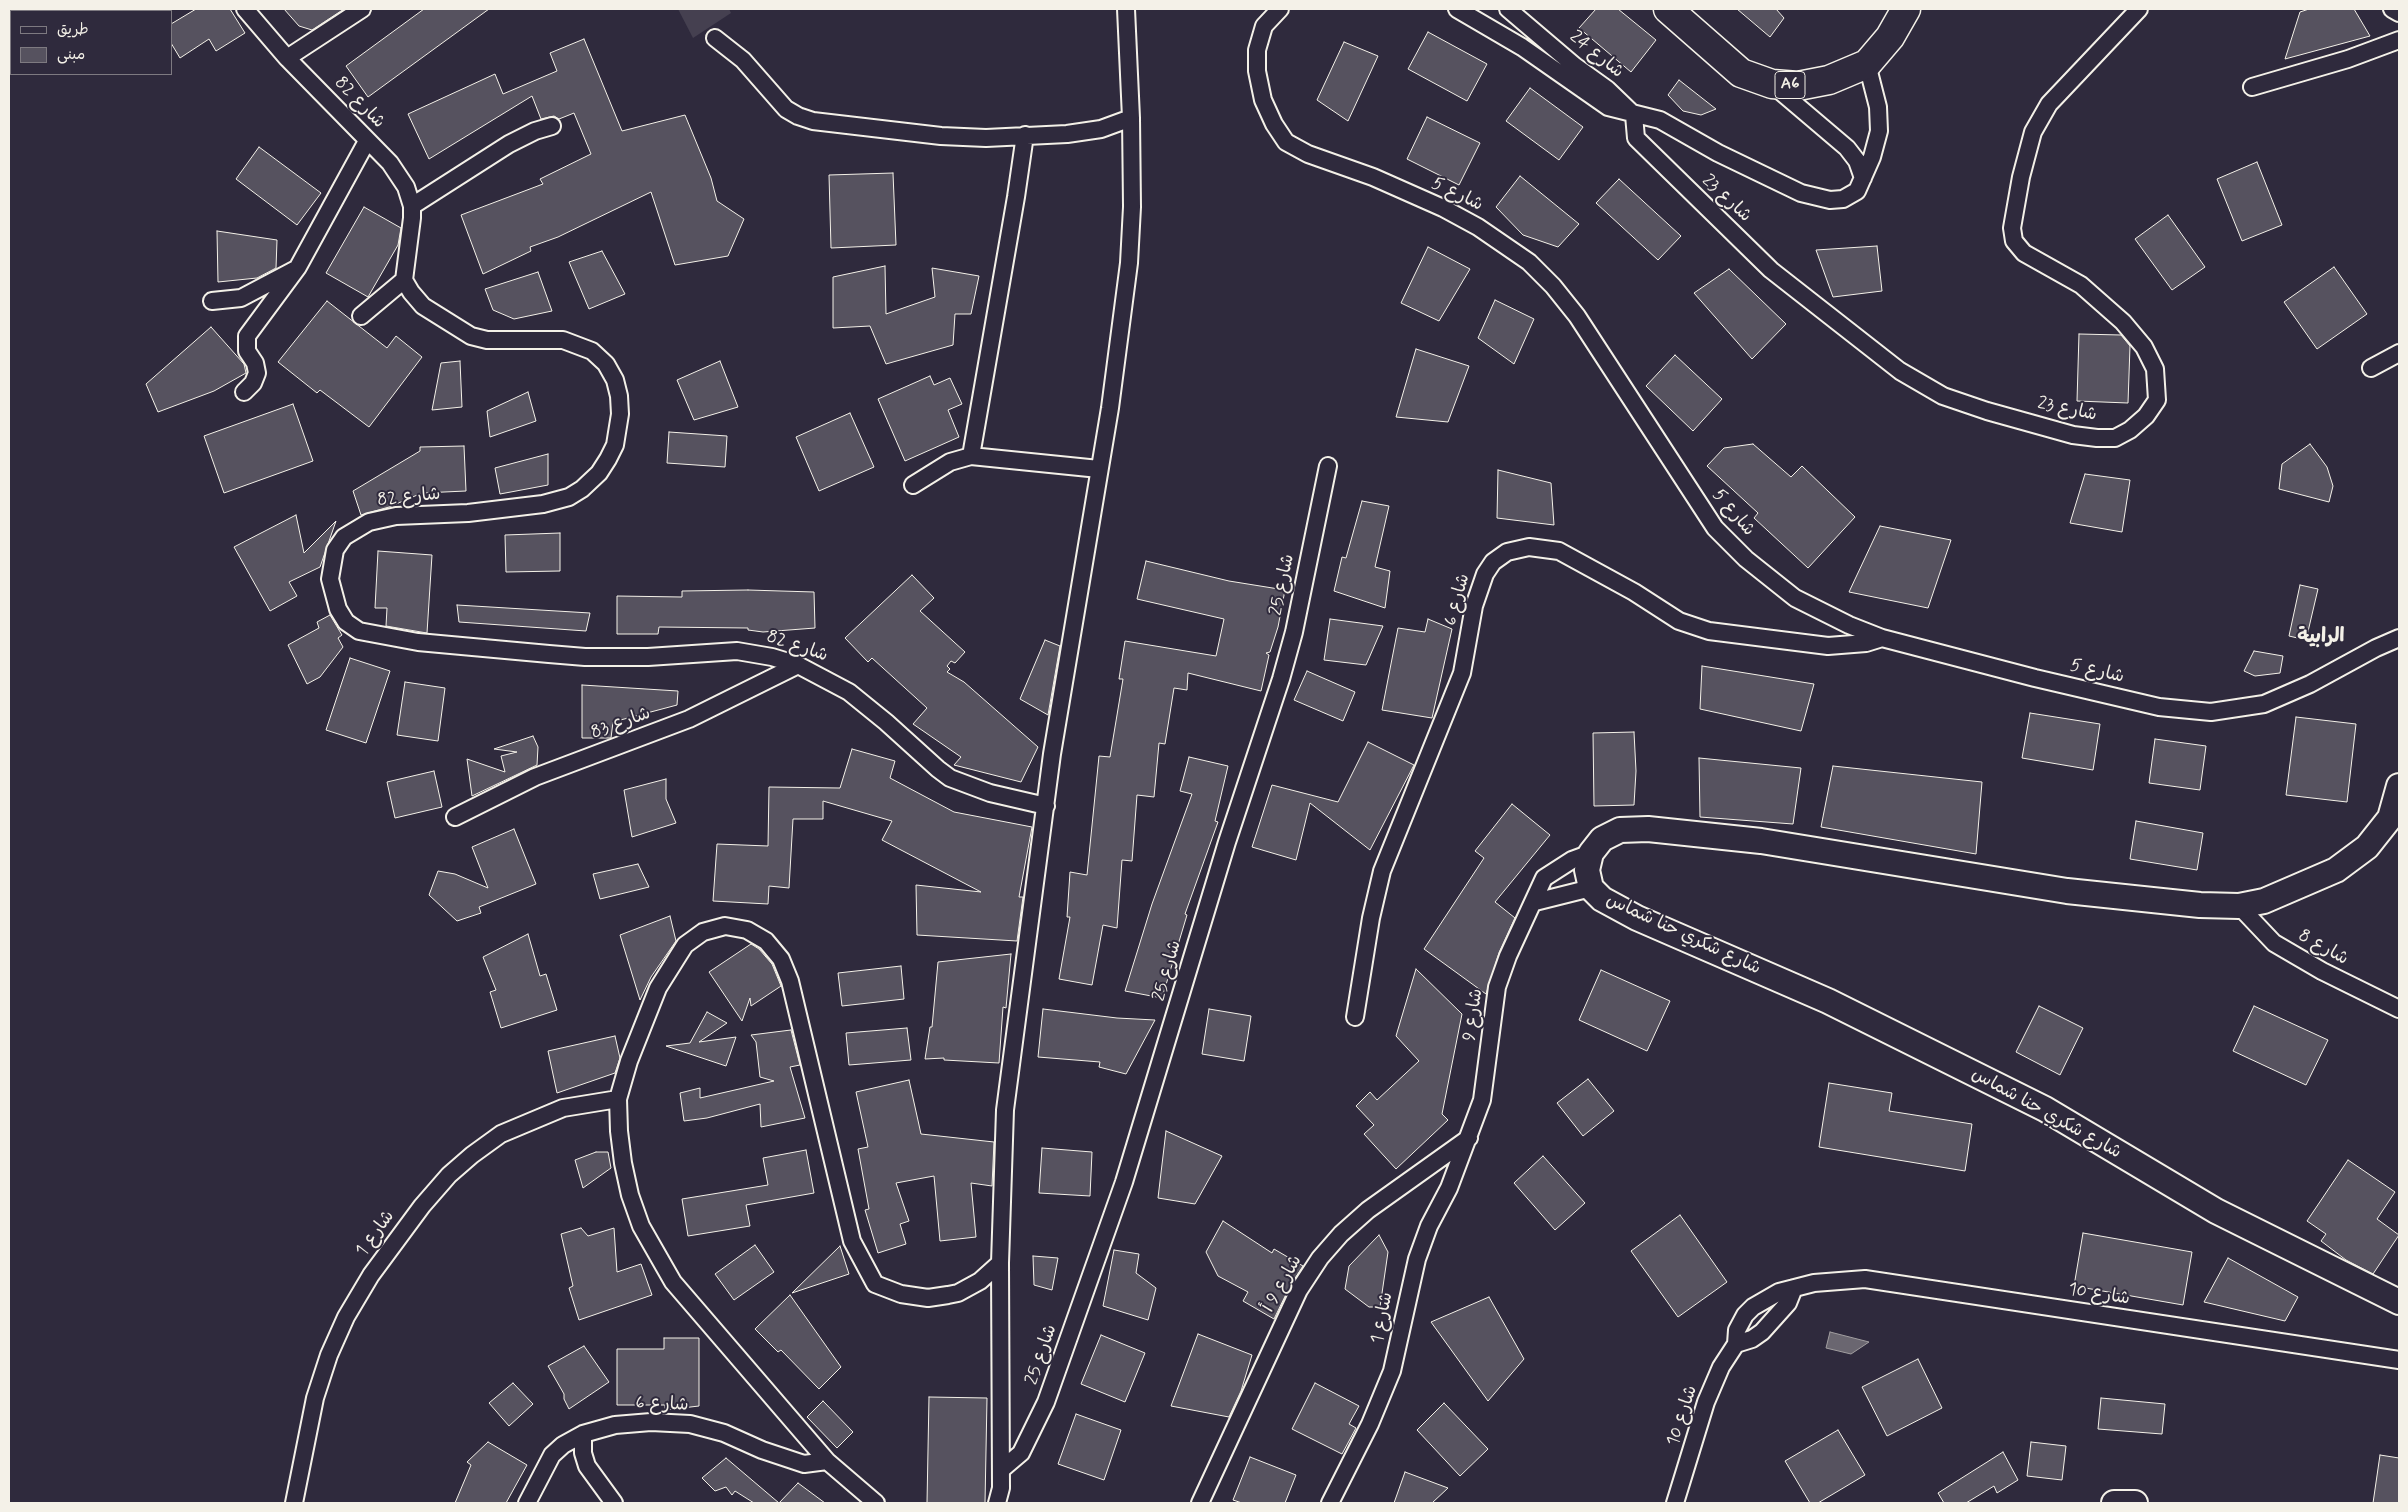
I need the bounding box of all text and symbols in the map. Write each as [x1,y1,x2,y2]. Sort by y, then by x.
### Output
legend [10,10,172,75]
text: طريق [57,20,89,40]
street label: شارع 24 [1565,27,1627,83]
text: مبنى [57,45,85,65]
road number: A6 [1775,72,1805,98]
street label: شارع 82 [329,73,389,133]
street label: شارع 23 [1697,171,1755,227]
street label: شارع 5 [1428,173,1486,217]
street label: شارع 23 [2035,393,2099,427]
street label: شارع 82 [376,484,442,512]
street label: شارع 5 [1707,485,1759,541]
street label: شارع 25 [1266,552,1300,618]
street label: شارع 6 [1441,572,1475,628]
street label: شارع 82 [763,626,831,668]
district label: الرابية [2297,626,2345,650]
street label: شارع 5 [2068,655,2126,689]
street label: شارع 83 [588,703,654,745]
street label: شارع شكري حنا شماس [1602,890,1764,980]
street label: شارع 8 [2294,925,2352,971]
street label: شارع 25 [1149,938,1187,1004]
street label: شارع 9 [1460,987,1488,1043]
street label: شارع شكري حنا شماس [1967,1064,2125,1164]
street label: شارع 1 [352,1207,400,1261]
street label: شارع 9 أ [1259,1252,1307,1316]
street label: شارع 10 [2067,1279,2131,1311]
street label: شارع 1 [1367,1290,1399,1346]
street label: شارع 25 [1022,1322,1062,1388]
street label: شارع 10 [1663,1383,1703,1449]
street label: شارع 6 [635,1393,689,1417]

